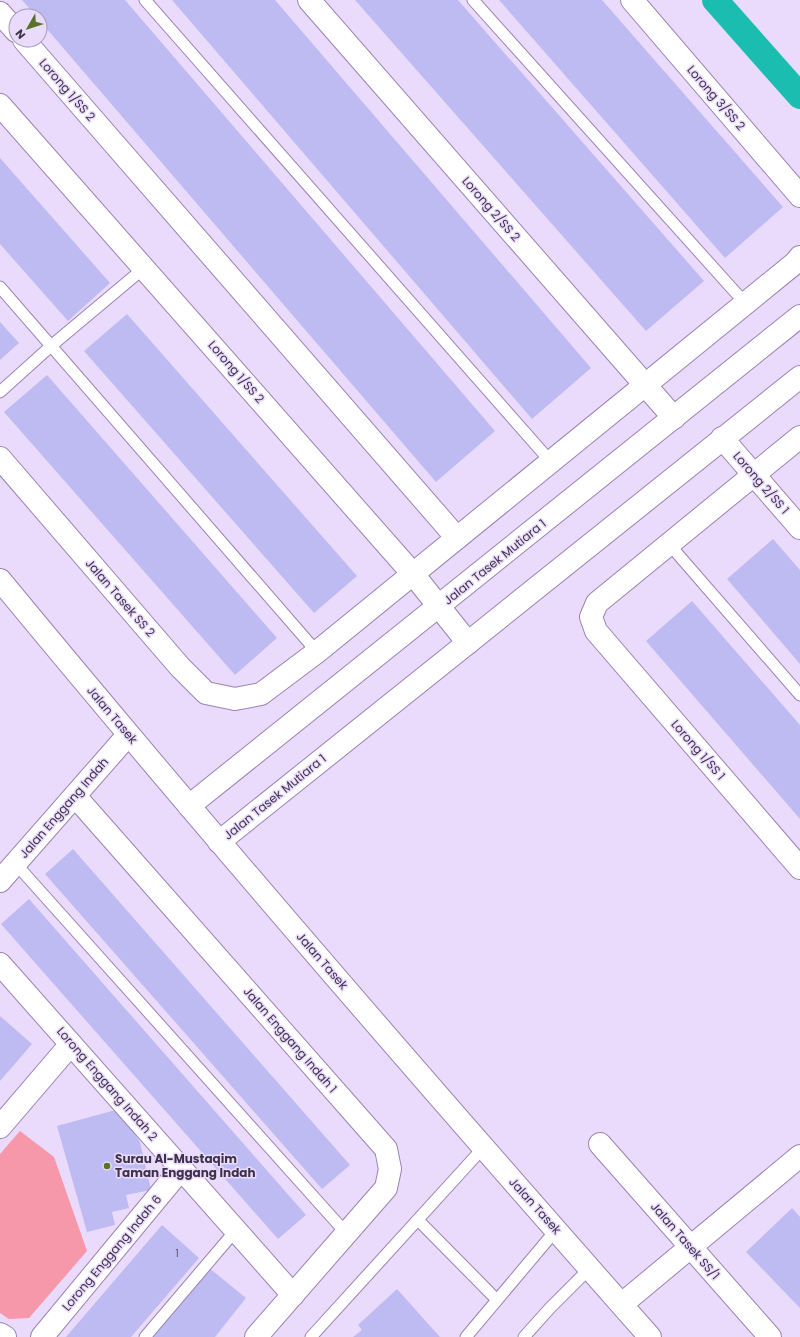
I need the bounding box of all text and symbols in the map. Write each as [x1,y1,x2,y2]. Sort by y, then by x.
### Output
north arrow [8,8,48,48]
text: N [11,26,29,43]
street label: Lorong 1/SS 2 [35,55,99,125]
street label: Lorong 3/SS 2 [683,62,749,134]
street label: Lorong 2/SS 2 [458,173,524,245]
street label: Lorong 1/SS 2 [204,337,268,407]
street label: Lorong 2/SS 1 [729,448,793,518]
street label: Jalan Tasek Mutiara 1 [440,515,549,608]
street label: Jalan Tasek SS 2 [82,555,159,640]
street label: Jalan Tasek [83,682,142,748]
street label: Lorong 1/SS 1 [667,716,729,783]
street label: Jalan Tasek Mutiara 1 [220,750,329,843]
street label: Jalan Enggang Indah [15,754,112,862]
street label: Jalan Tasek [293,928,353,994]
street label: Jalan Enggang Indah 1 [240,983,341,1096]
street label: Lorong Enggang Indah 2 [53,1023,162,1144]
place label: Surau Al-Mustaqim Taman Enggang Indah [115,1150,256,1181]
marker: Surau Al-Mustaqim Taman Enggang Indah [102,1161,112,1171]
street label: Jalan Tasek [505,1174,566,1238]
street label: Lorong Enggang Indah 6 [58,1191,165,1314]
street label: Jalan Tasek SS/1 [647,1198,724,1283]
house number: 1 [175,1246,179,1261]

